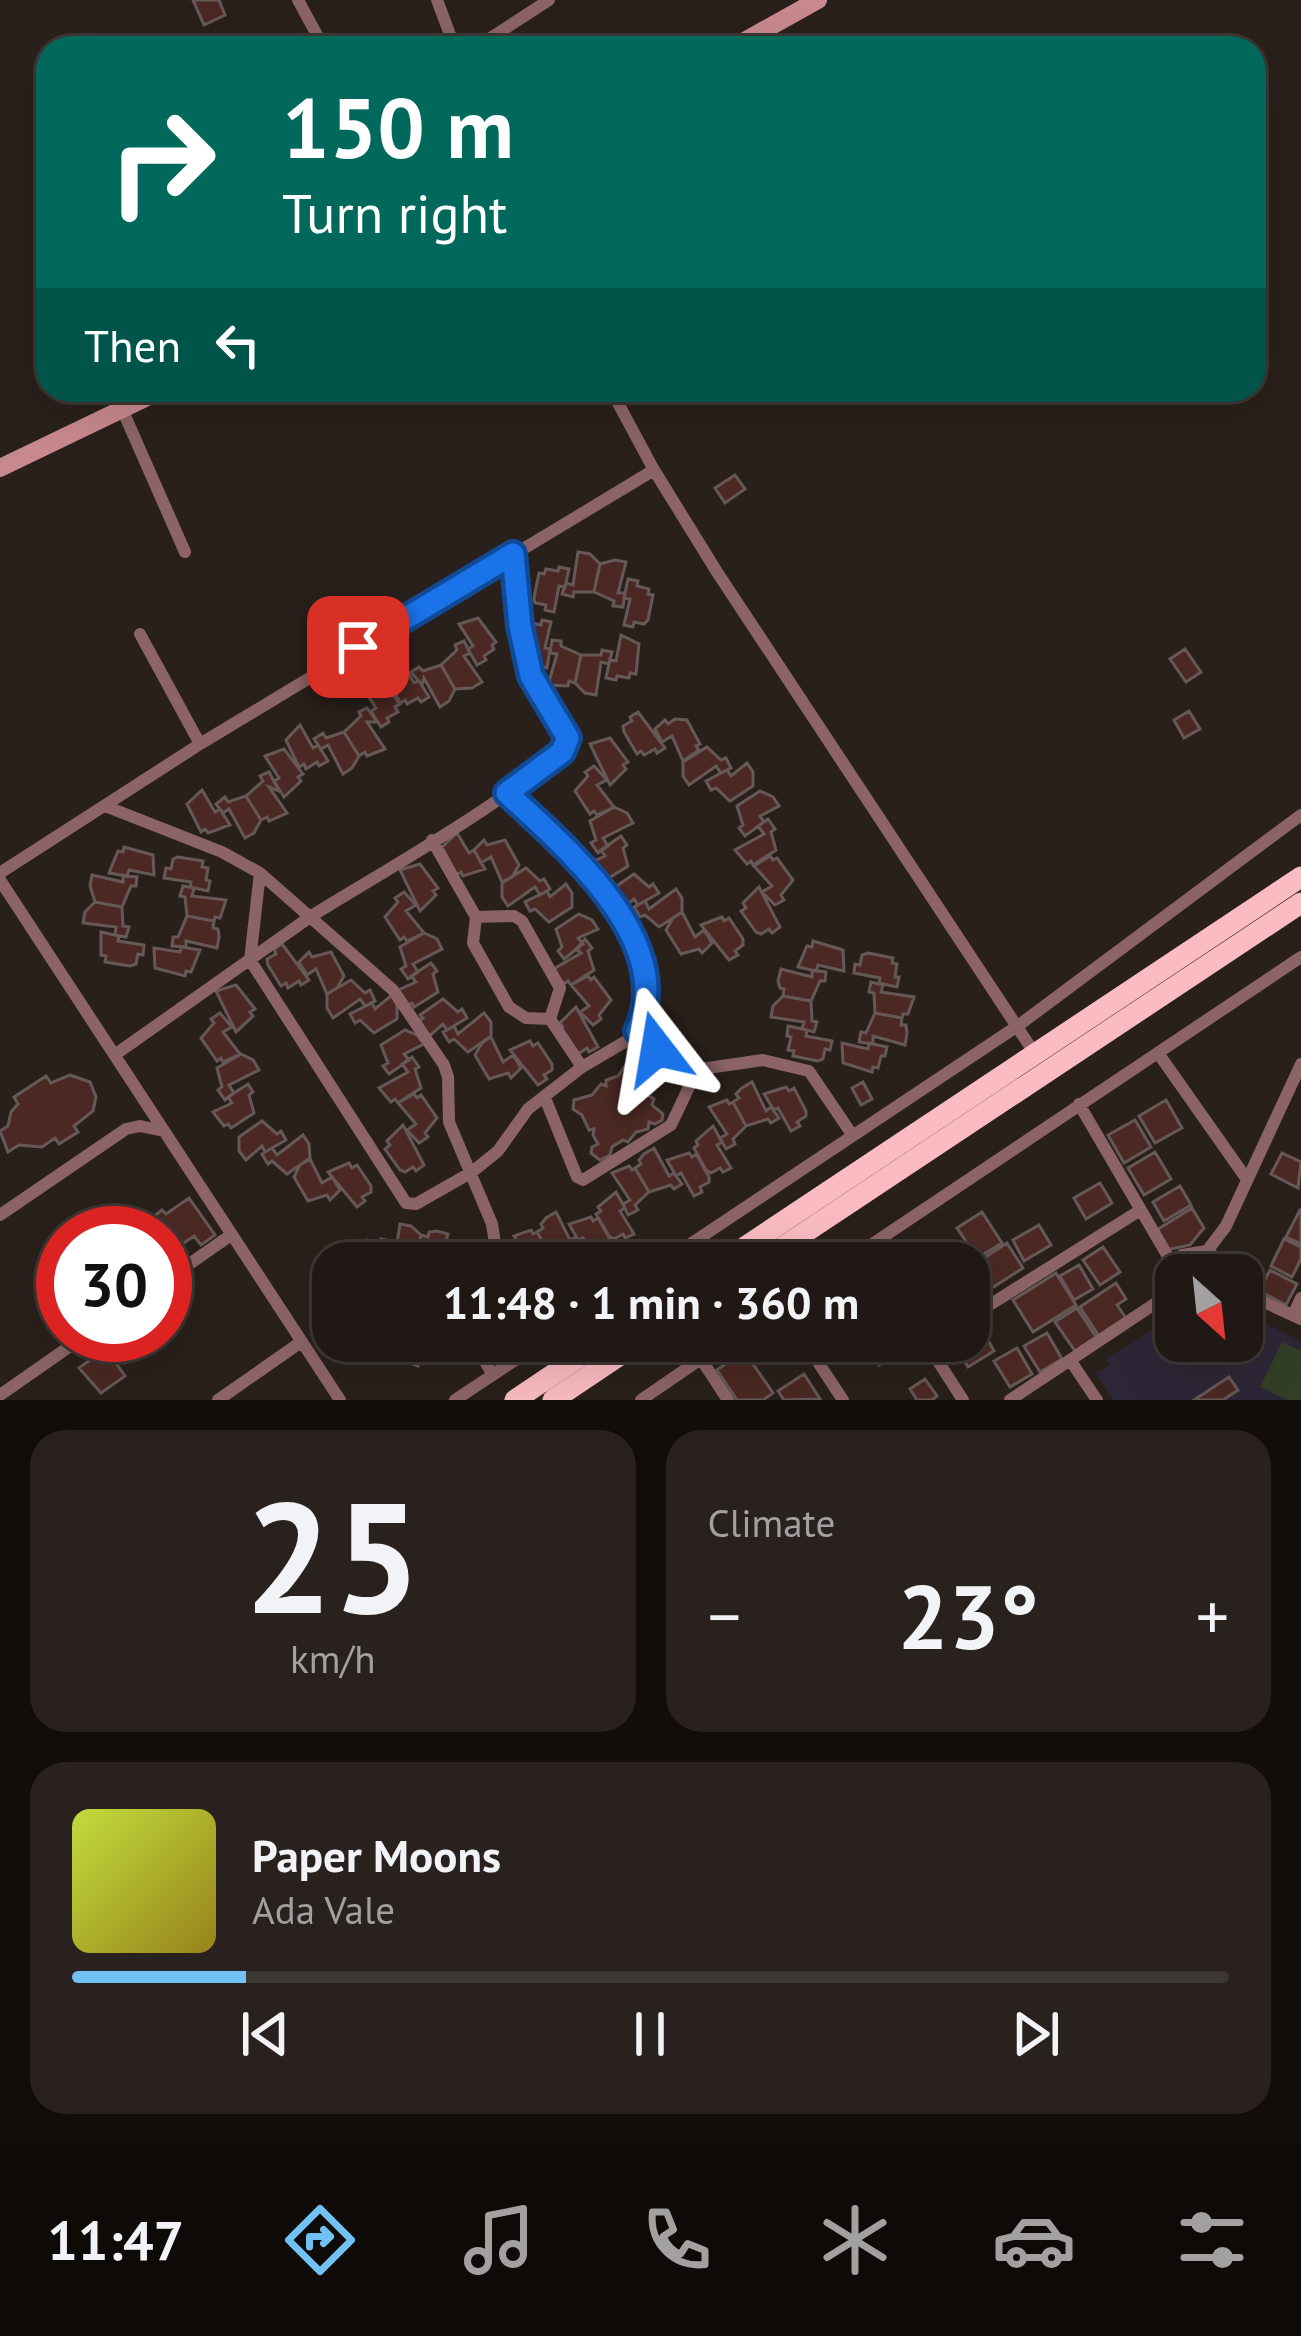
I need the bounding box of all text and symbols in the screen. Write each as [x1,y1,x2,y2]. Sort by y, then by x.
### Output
text: 150 m [282,72,514,181]
icon: right [84,84,240,240]
text: Turn right [282,178,507,248]
icon: left [205,312,271,378]
text: Then [84,316,181,374]
pin [307,596,409,698]
icon: arrive [325,614,391,680]
position arrow [594,986,720,1112]
speed limit sign: 30 [36,1206,192,1362]
north arrow [1155,1254,1263,1362]
map controls [1155,1254,1263,1362]
text: 11:48 · 1 min · 360 m [443,1273,859,1331]
text: 25 [244,1454,421,1656]
text: Climate [708,1497,835,1548]
text: 23° [898,1557,1039,1674]
text: − [708,1573,741,1658]
text: + [1196,1573,1229,1658]
text: km/h [290,1633,376,1684]
text: Paper Moons [252,1826,501,1884]
text: Ada Vale [252,1884,395,1935]
icon: previous [232,2001,298,2067]
icon: pause [617,2001,683,2067]
icon: next [1003,2001,1069,2067]
icon: directions [278,2198,362,2282]
icon: music [457,2198,541,2282]
icon: phone [635,2198,719,2282]
icon: climate [813,2198,897,2282]
icon: car [992,2198,1076,2282]
icon: filters [1170,2198,1254,2282]
text: 11:47 [47,2205,184,2275]

